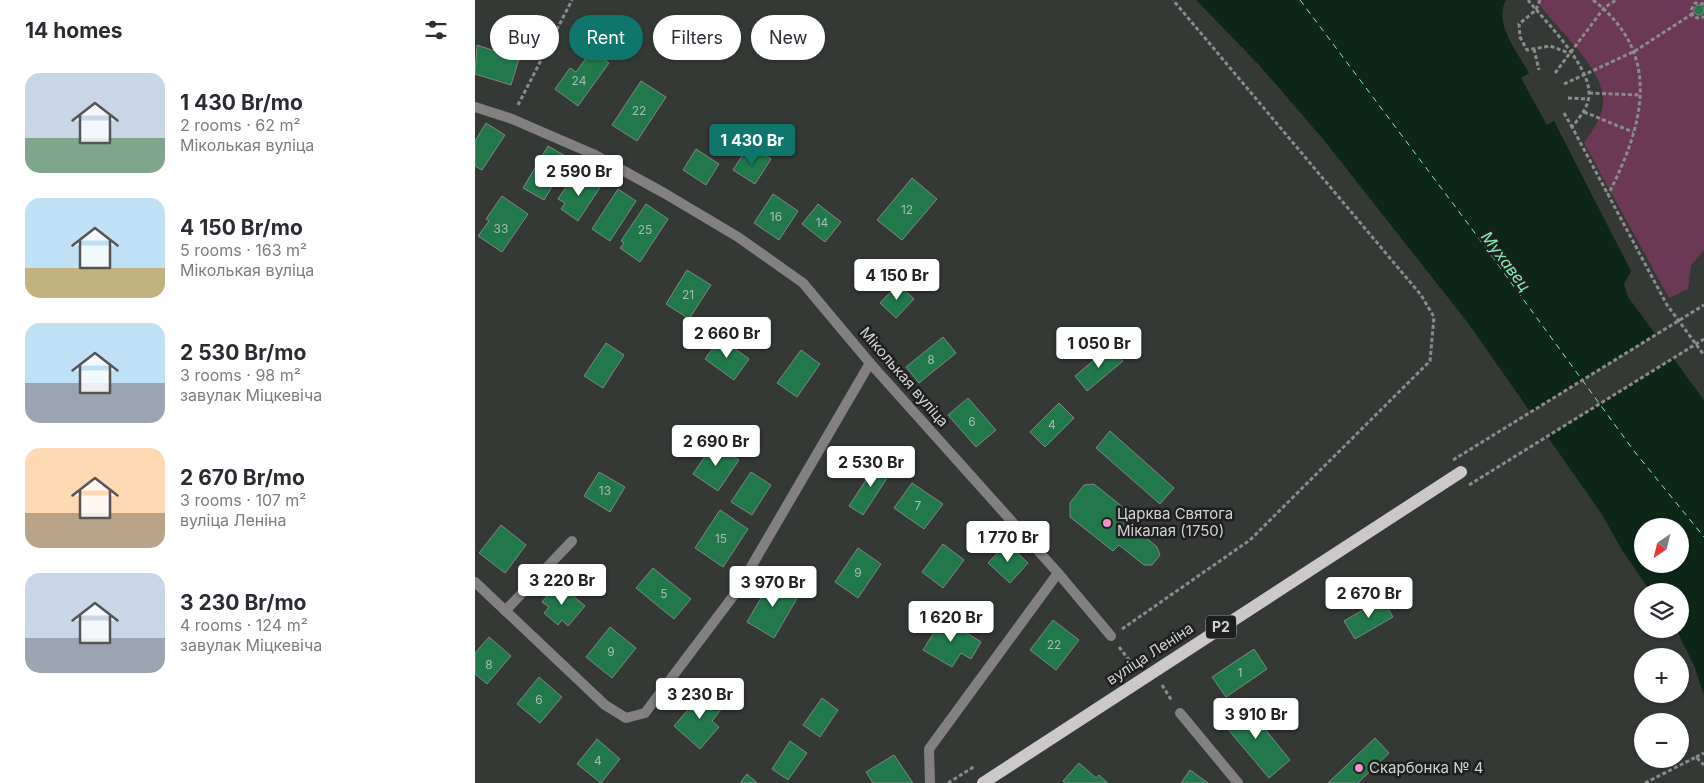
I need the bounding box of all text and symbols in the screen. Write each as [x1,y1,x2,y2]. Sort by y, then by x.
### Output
chip: Buy [490,15,559,60]
chip: Rent [569,15,643,60]
chip: Filters [653,15,741,60]
chip: New [751,15,825,60]
icon: filters [422,16,450,44]
text: 14 homes [25,18,123,43]
house number: 24 [572,73,587,88]
text: 1 430 Br/mo [180,90,303,115]
icon: home [65,93,125,153]
house number: 22 [632,103,646,118]
text: 2 rooms · 62 m² [180,115,301,135]
pin: 1 430 Br [700,124,804,166]
text: 1 430 Br [720,130,784,150]
text: Міколькая вуліца [180,135,314,155]
pin: 2 590 Br [527,154,631,197]
text: 2 590 Br [546,161,612,181]
house number: 12 [901,202,913,217]
house number: 16 [770,209,782,224]
text: 4 150 Br/mo [180,215,303,240]
house number: 14 [816,215,829,230]
icon: home [65,218,125,278]
house number: 33 [494,221,508,236]
house number: 25 [638,222,652,237]
water label: Мухавец [1477,227,1535,295]
text: 5 rooms · 163 m² [180,240,307,260]
pin: 4 150 Br [845,258,949,301]
text: Міколькая вуліца [180,260,314,280]
text: 4 150 Br [865,265,929,285]
house number: 21 [682,287,694,302]
pin: 2 660 Br [675,316,779,359]
text: 2 660 Br [694,323,760,343]
street label: Міколькая вуліца [856,323,953,430]
pin: 1 050 Br [1047,326,1151,369]
text: 1 050 Br [1067,333,1131,353]
text: 2 530 Br/mo [180,340,306,365]
icon: home [65,343,125,403]
house number: 8 [927,352,935,367]
text: 3 rooms · 98 m² [180,365,301,385]
text: завулак Міцкевіча [180,385,322,405]
house number: 6 [968,414,976,429]
house number: 4 [1048,417,1056,432]
pin: 2 690 Br [664,424,768,467]
text: 2 690 Br [683,431,749,451]
pin: 2 530 Br [819,446,923,488]
text: 2 530 Br [838,452,904,472]
text: 2 670 Br/mo [180,465,305,490]
icon: home [65,468,125,528]
house number: 13 [599,483,611,498]
text: 3 rooms · 107 m² [180,490,306,510]
house number: 7 [915,498,922,513]
place label: Царква Святога Мікалая (1750) [1117,504,1233,540]
text: вуліца Леніна [180,510,287,530]
marker: Царква Святога Мікалая (1750) [1101,517,1113,529]
north arrow [1634,518,1689,572]
map controls [1634,518,1689,768]
pin: 1 770 Br [956,520,1060,563]
text: 1 770 Br [977,527,1039,547]
house number: 15 [715,531,727,546]
pin: 3 220 Br [510,564,614,606]
house number: 9 [854,565,862,580]
pin: 3 970 Br [721,566,825,608]
text: 3 220 Br [529,570,595,590]
text: 3 970 Br [741,572,805,592]
pin: 2 670 Br [1317,576,1421,619]
text: 2 670 Br [1337,583,1402,603]
button: layers [1634,583,1689,638]
house number: 5 [660,586,668,601]
text: 3 230 Br/mo [180,590,306,615]
icon: home [65,593,125,653]
pin: 1 620 Br [899,600,1003,643]
text: 1 620 Br [920,607,982,627]
text: 4 rooms · 124 m² [180,615,308,635]
road number: Р2 [1206,616,1236,638]
street label: вуліца Леніна [1103,618,1197,689]
text: завулак Міцкевіча [180,635,322,655]
house number: 22 [1047,637,1061,652]
house number: 9 [607,644,615,659]
button: + [1634,648,1689,703]
house number: 8 [485,657,493,672]
house number: 1 [1238,665,1242,680]
pin: 3 230 Br [648,678,752,720]
text: 3 230 Br [667,684,733,704]
house number: 6 [535,692,543,707]
pin: 3 910 Br [1204,698,1308,740]
text: 3 910 Br [1224,704,1288,724]
button: − [1634,713,1689,768]
house number: 4 [594,753,602,768]
place label: Скарбонка № 4 [1369,758,1484,777]
marker: Скарбонка № 4 [1353,762,1365,774]

